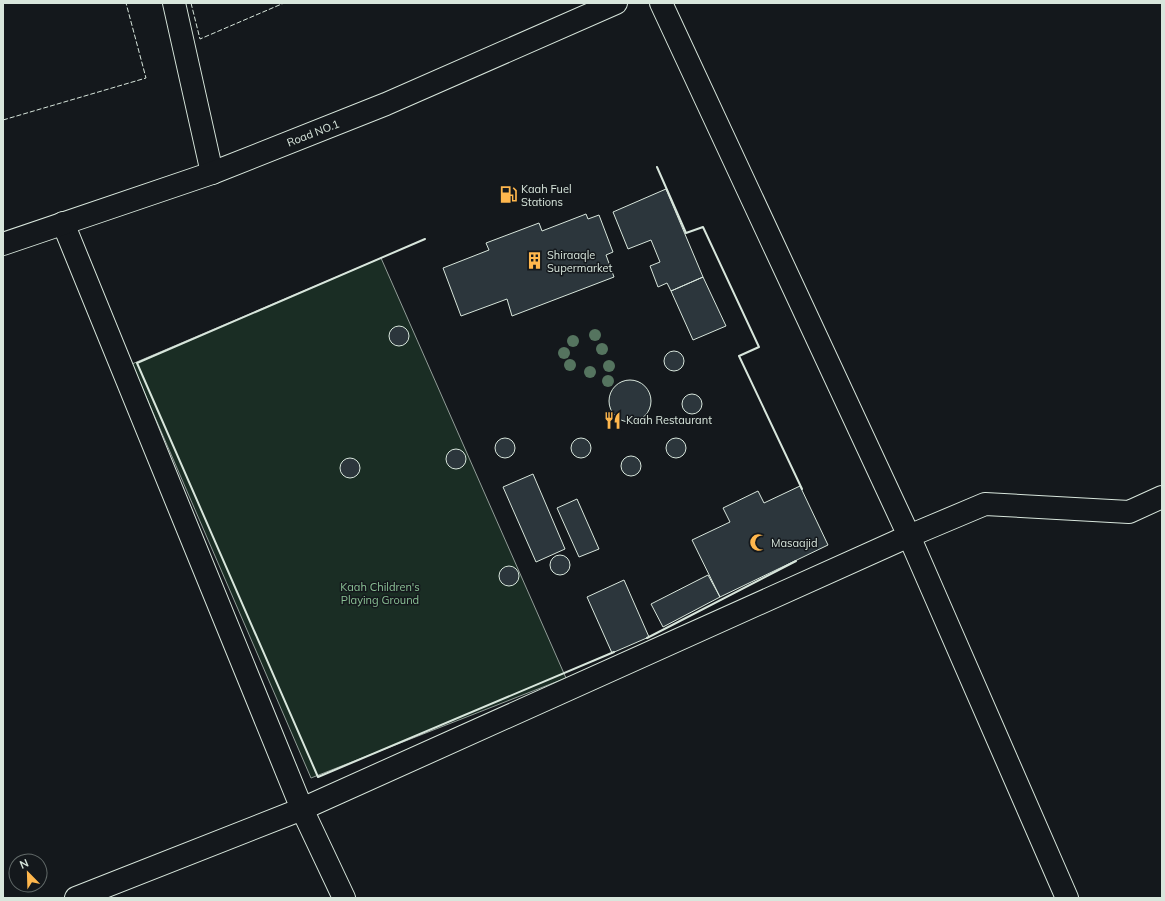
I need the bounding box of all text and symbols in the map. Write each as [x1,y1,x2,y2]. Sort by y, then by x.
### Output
street label: Road NO.1 [285,117,341,149]
place label: Kaah Fuel Stations [521,182,572,209]
fuel station icon: Kaah Fuel Stations [498,185,518,205]
place label: Shiraaqle Supermarket [547,248,613,275]
building icon: Shiraaqle Supermarket [524,251,544,271]
restaurant icon: Kaah Restaurant [603,410,623,430]
place label: Kaah Restaurant [626,413,712,427]
mosque icon: Masaajid [748,533,768,553]
place label: Masaajid [771,536,818,550]
park label: Kaah Children's Playing Ground [340,580,420,607]
north arrow [8,853,48,893]
text: N [18,856,31,872]

